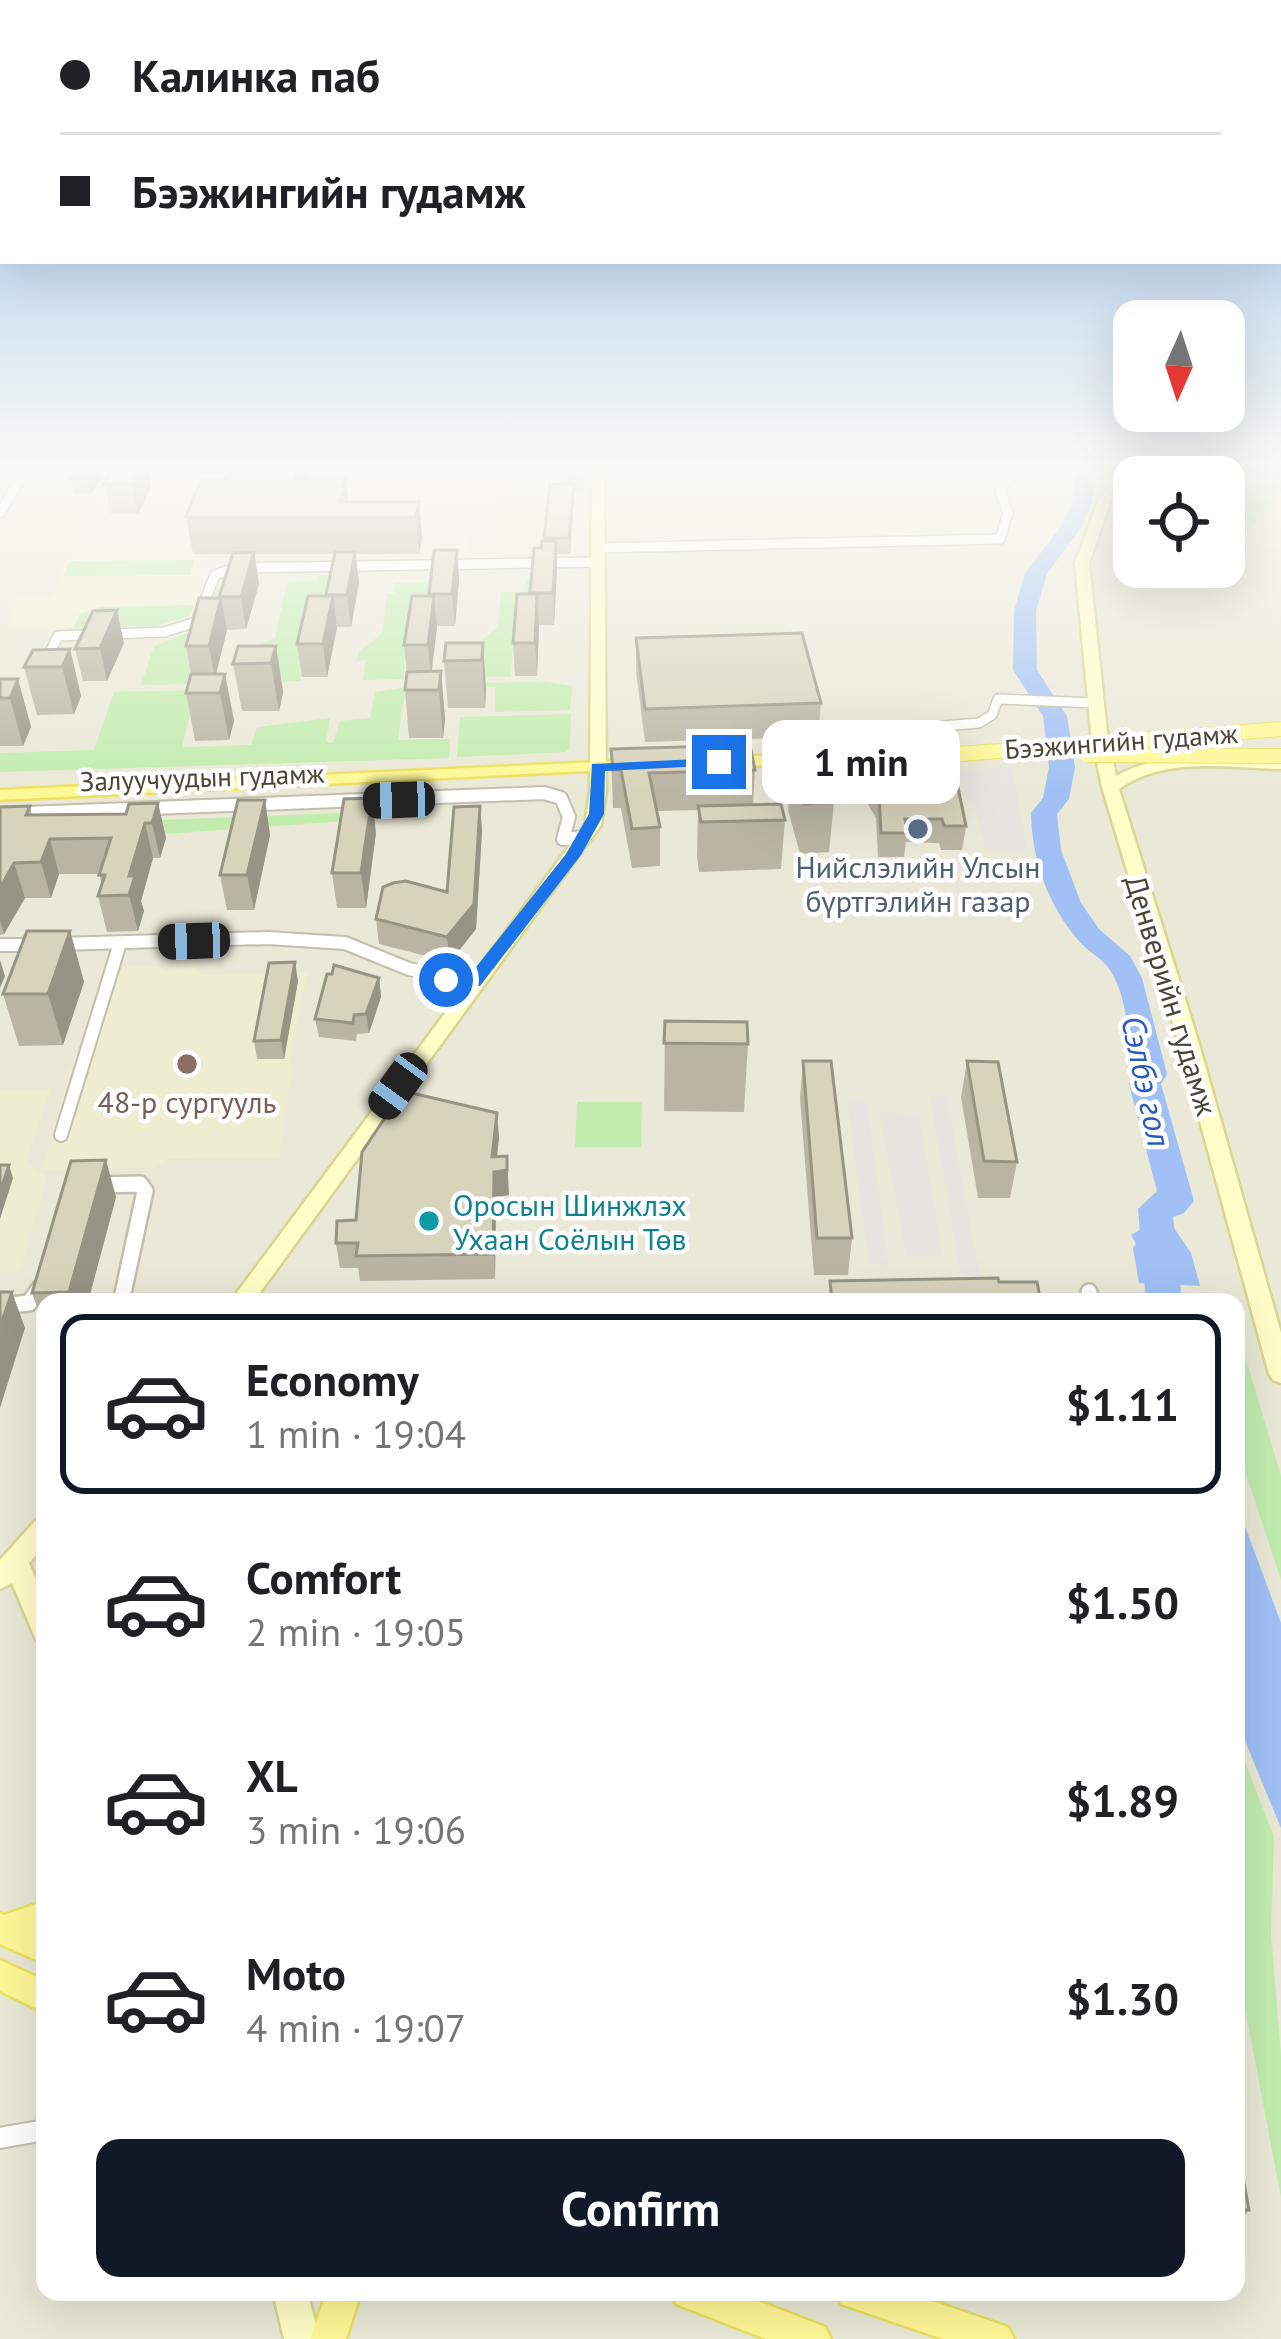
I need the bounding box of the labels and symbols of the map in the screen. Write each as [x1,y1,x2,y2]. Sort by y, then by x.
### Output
north arrow [1113,300,1245,432]
street label: Бээжингийн гудамж [1003,716,1239,766]
callout: 1 min [761,720,959,804]
route end [692,735,746,789]
street label: Залуучуудын гудамж [79,756,325,798]
car [362,781,436,819]
marker: Нийслэлийн Улсын бүртгэлийн газар [905,816,931,842]
place label: Нийслэлийн Улсын бүртгэлийн газар [796,847,1040,920]
street label: Денверийн гудамж [1117,870,1227,1120]
car [157,922,231,960]
route start [419,953,473,1007]
water label: Сэлбэ гол [1112,1012,1182,1150]
car [362,1046,434,1126]
marker: 48-р сургууль [174,1051,200,1077]
place label: 48-р сургууль [98,1082,276,1121]
place label: Оросын Шинжлэх Ухаан Соёлын Төв [453,1185,687,1258]
marker: Оросын Шинжлэх Ухаан Соёлын Төв [416,1208,442,1234]

